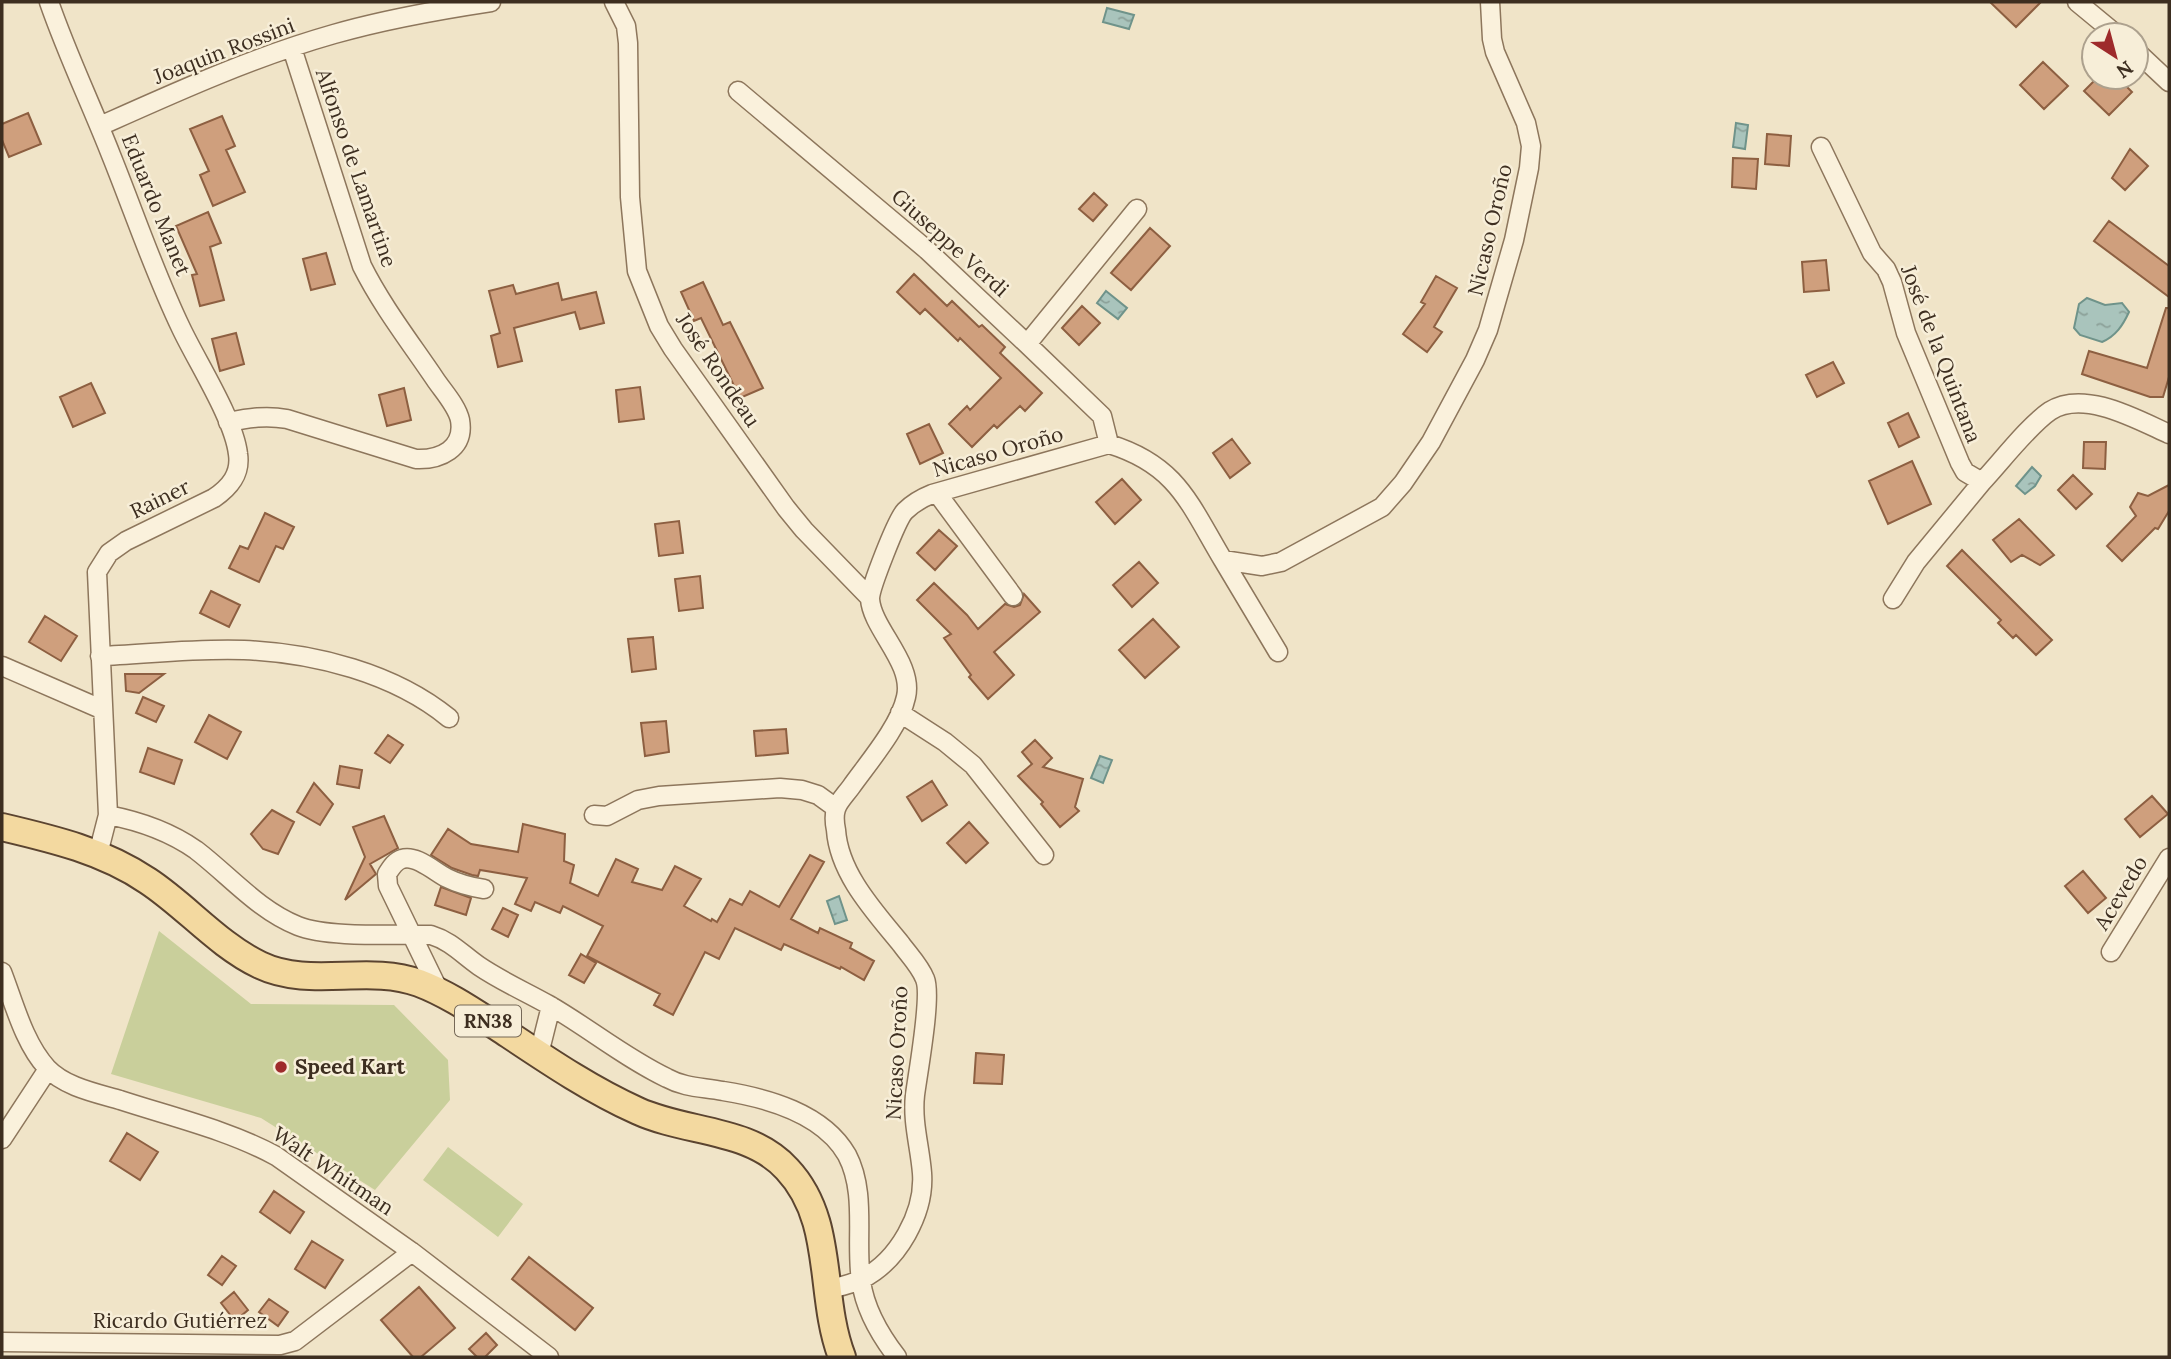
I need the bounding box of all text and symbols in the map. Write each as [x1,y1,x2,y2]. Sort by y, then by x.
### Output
street label: Joaquin Rossini [149,11,298,90]
north arrow [2080,21,2150,91]
text: N [2112,56,2138,84]
street label: Alfonso de Lamartine [309,64,403,271]
street label: Eduardo Manet [116,130,198,280]
street label: Nicaso Oroño [1461,161,1518,298]
street label: Giuseppe Verdi [886,183,1015,303]
street label: José de la Quintana [1895,260,1988,447]
street label: José Rondeau [670,307,766,432]
street label: Nicaso Oroño [930,420,1066,483]
street label: Rainer [125,473,194,525]
street label: Acevedo [2087,851,2153,936]
street label: Nicaso Oroño [880,985,913,1121]
road number: RN38 [455,1006,521,1036]
place label: Speed Kart [295,1053,406,1080]
marker: Speed Kart [273,1059,289,1075]
street label: Walt Whitman [267,1120,399,1221]
street label: Ricardo Gutiérrez [93,1307,267,1334]

